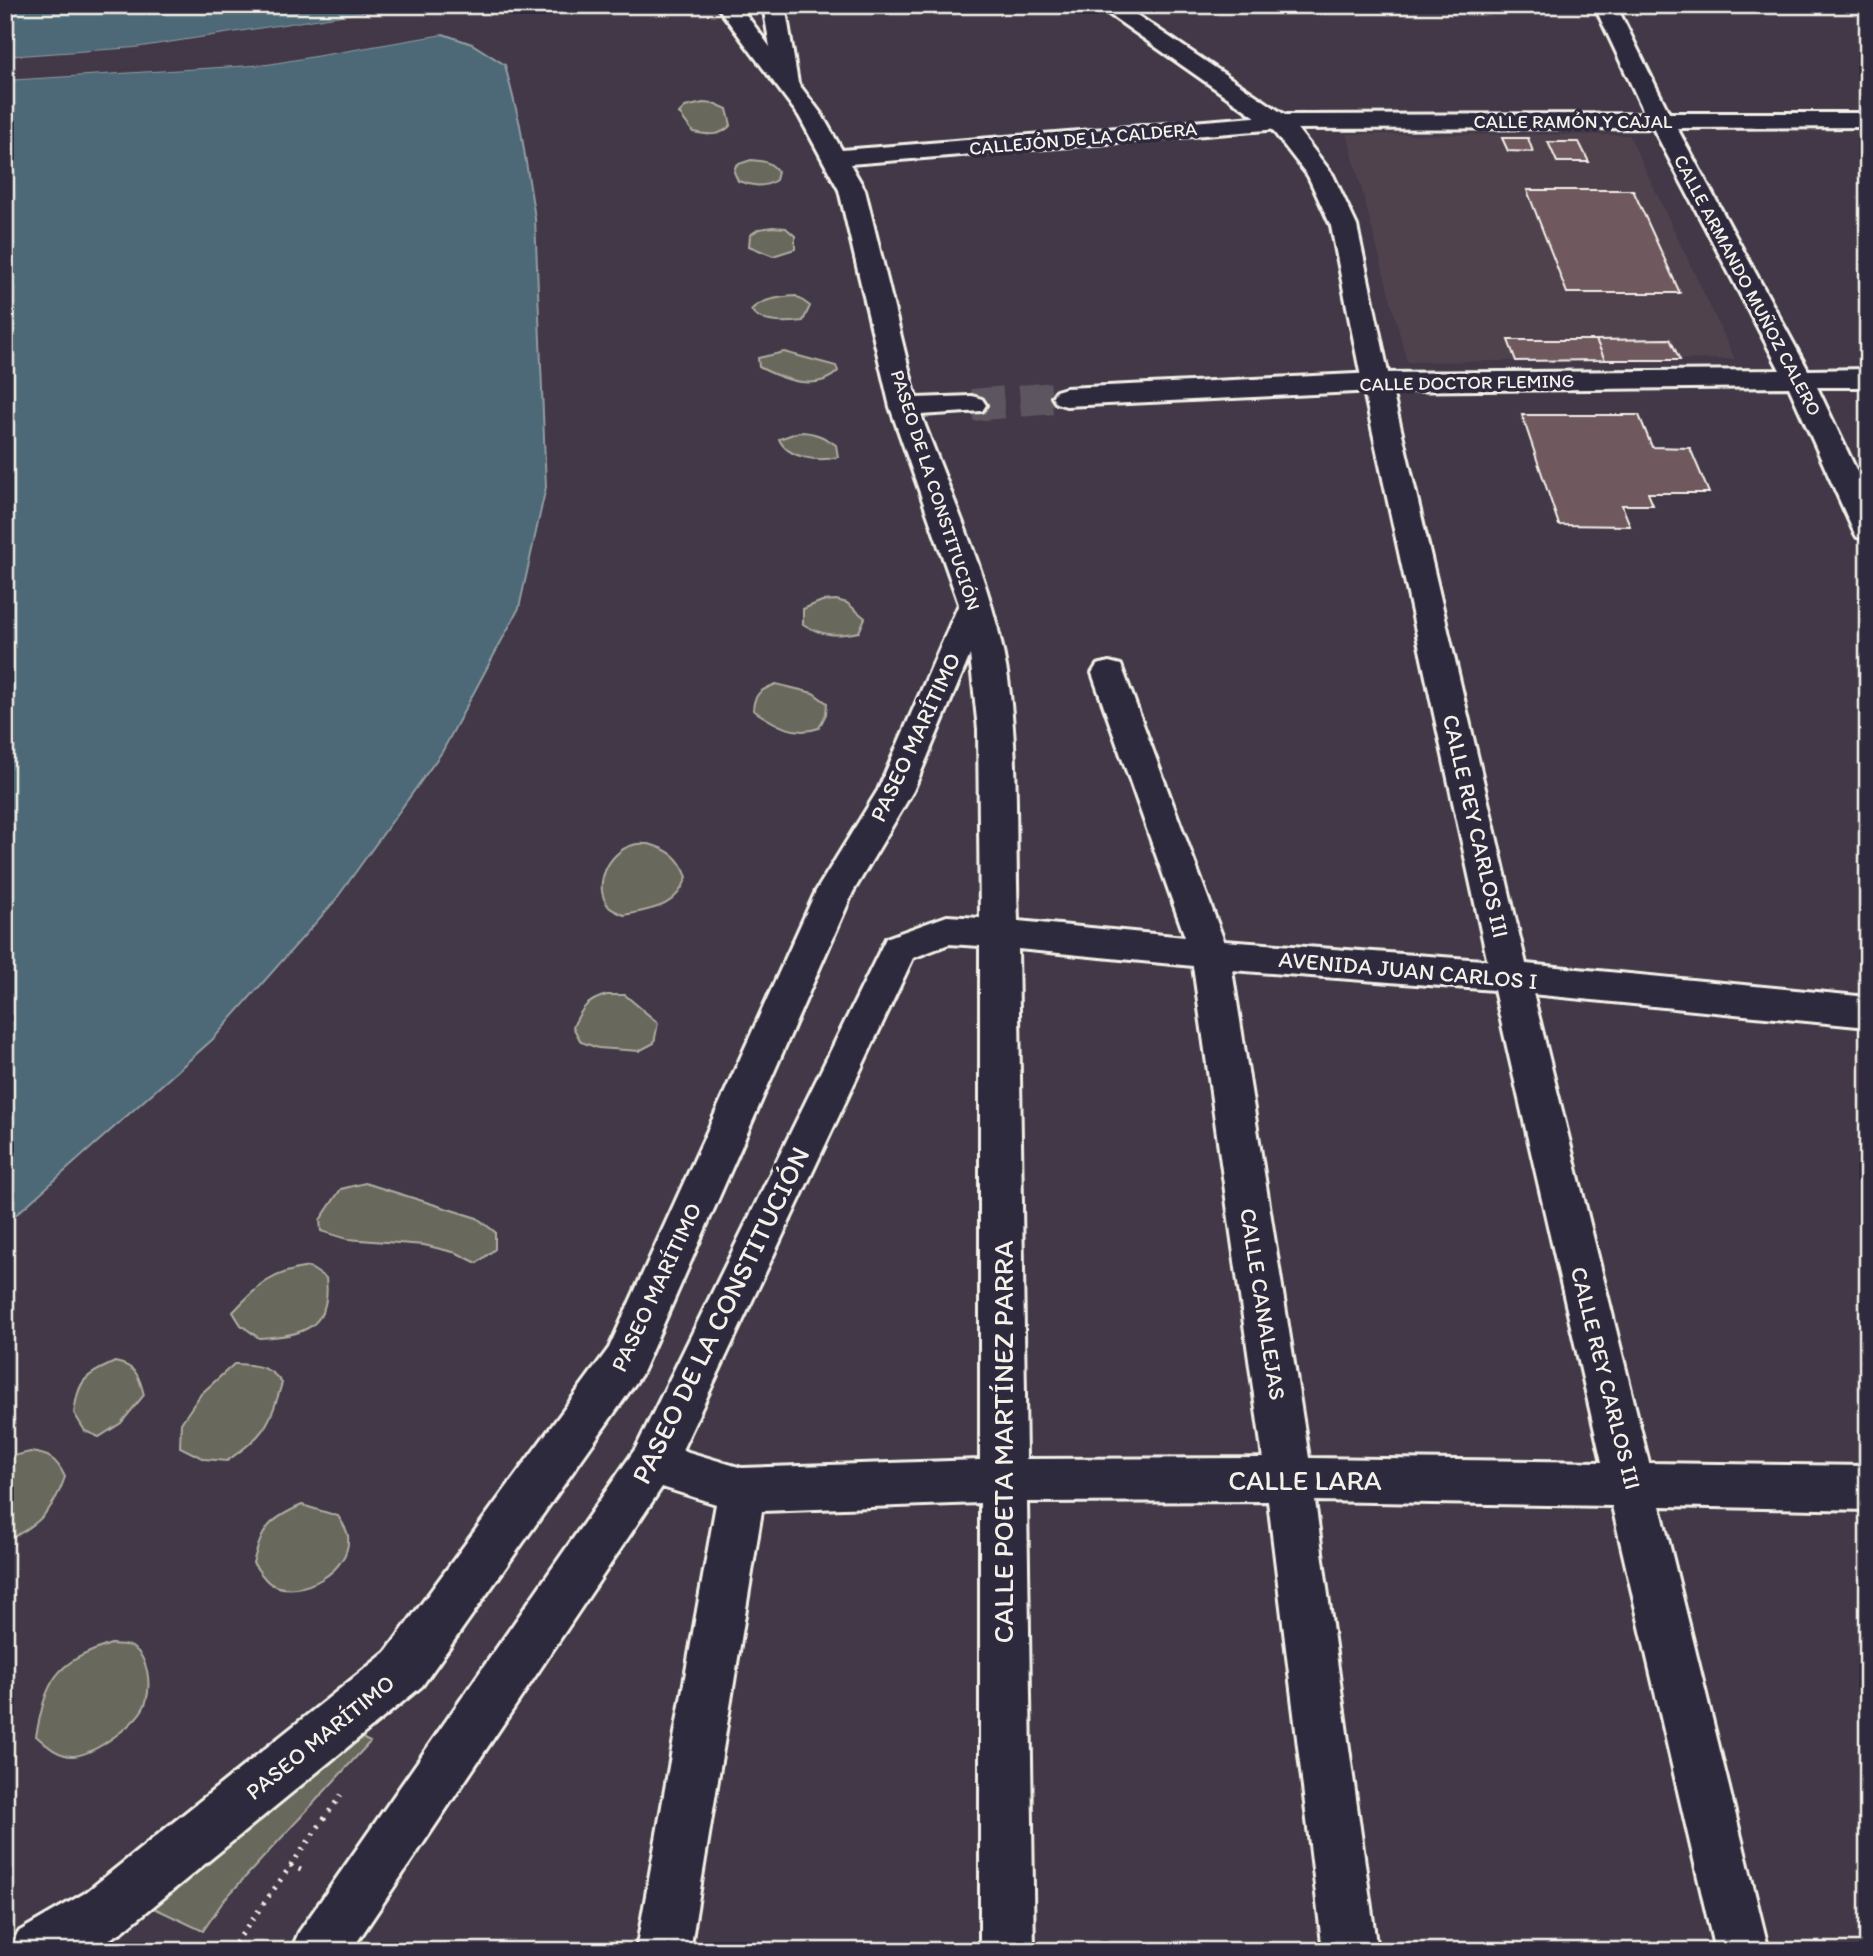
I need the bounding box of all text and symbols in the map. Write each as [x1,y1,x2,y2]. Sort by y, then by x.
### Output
street label: CALLE RAMÓN Y CAJAL [1474,110,1673,133]
street label: CALLEJÓN DE LA CALDERA [968,117,1198,160]
street label: CALLE ARMANDO MUÑOZ CALERO [1669,151,1826,420]
street label: PASEO DE LA CONSTITUCIÓN [886,367,985,613]
street label: CALLE DOCTOR FLEMING [1359,369,1575,396]
street label: PASEO MARÍTIMO [864,648,966,826]
street label: CALLE REY CARLOS III [1437,711,1515,941]
street label: AVENIDA JUAN CARLOS I [1277,945,1539,995]
street label: PASEO DE LA CONSTITUCIÓN [624,1141,816,1489]
street label: PASEO MARÍTIMO [605,1198,707,1376]
street label: CALLE CANALEJAS [1234,1206,1292,1402]
street label: CALLE POETA MARTÍNEZ PARRA [986,1240,1020,1644]
street label: CALLE REY CARLOS III [1565,1264,1647,1492]
street label: CALLE LARA [1228,1463,1382,1497]
street label: PASEO MARÍTIMO [240,1668,400,1806]

